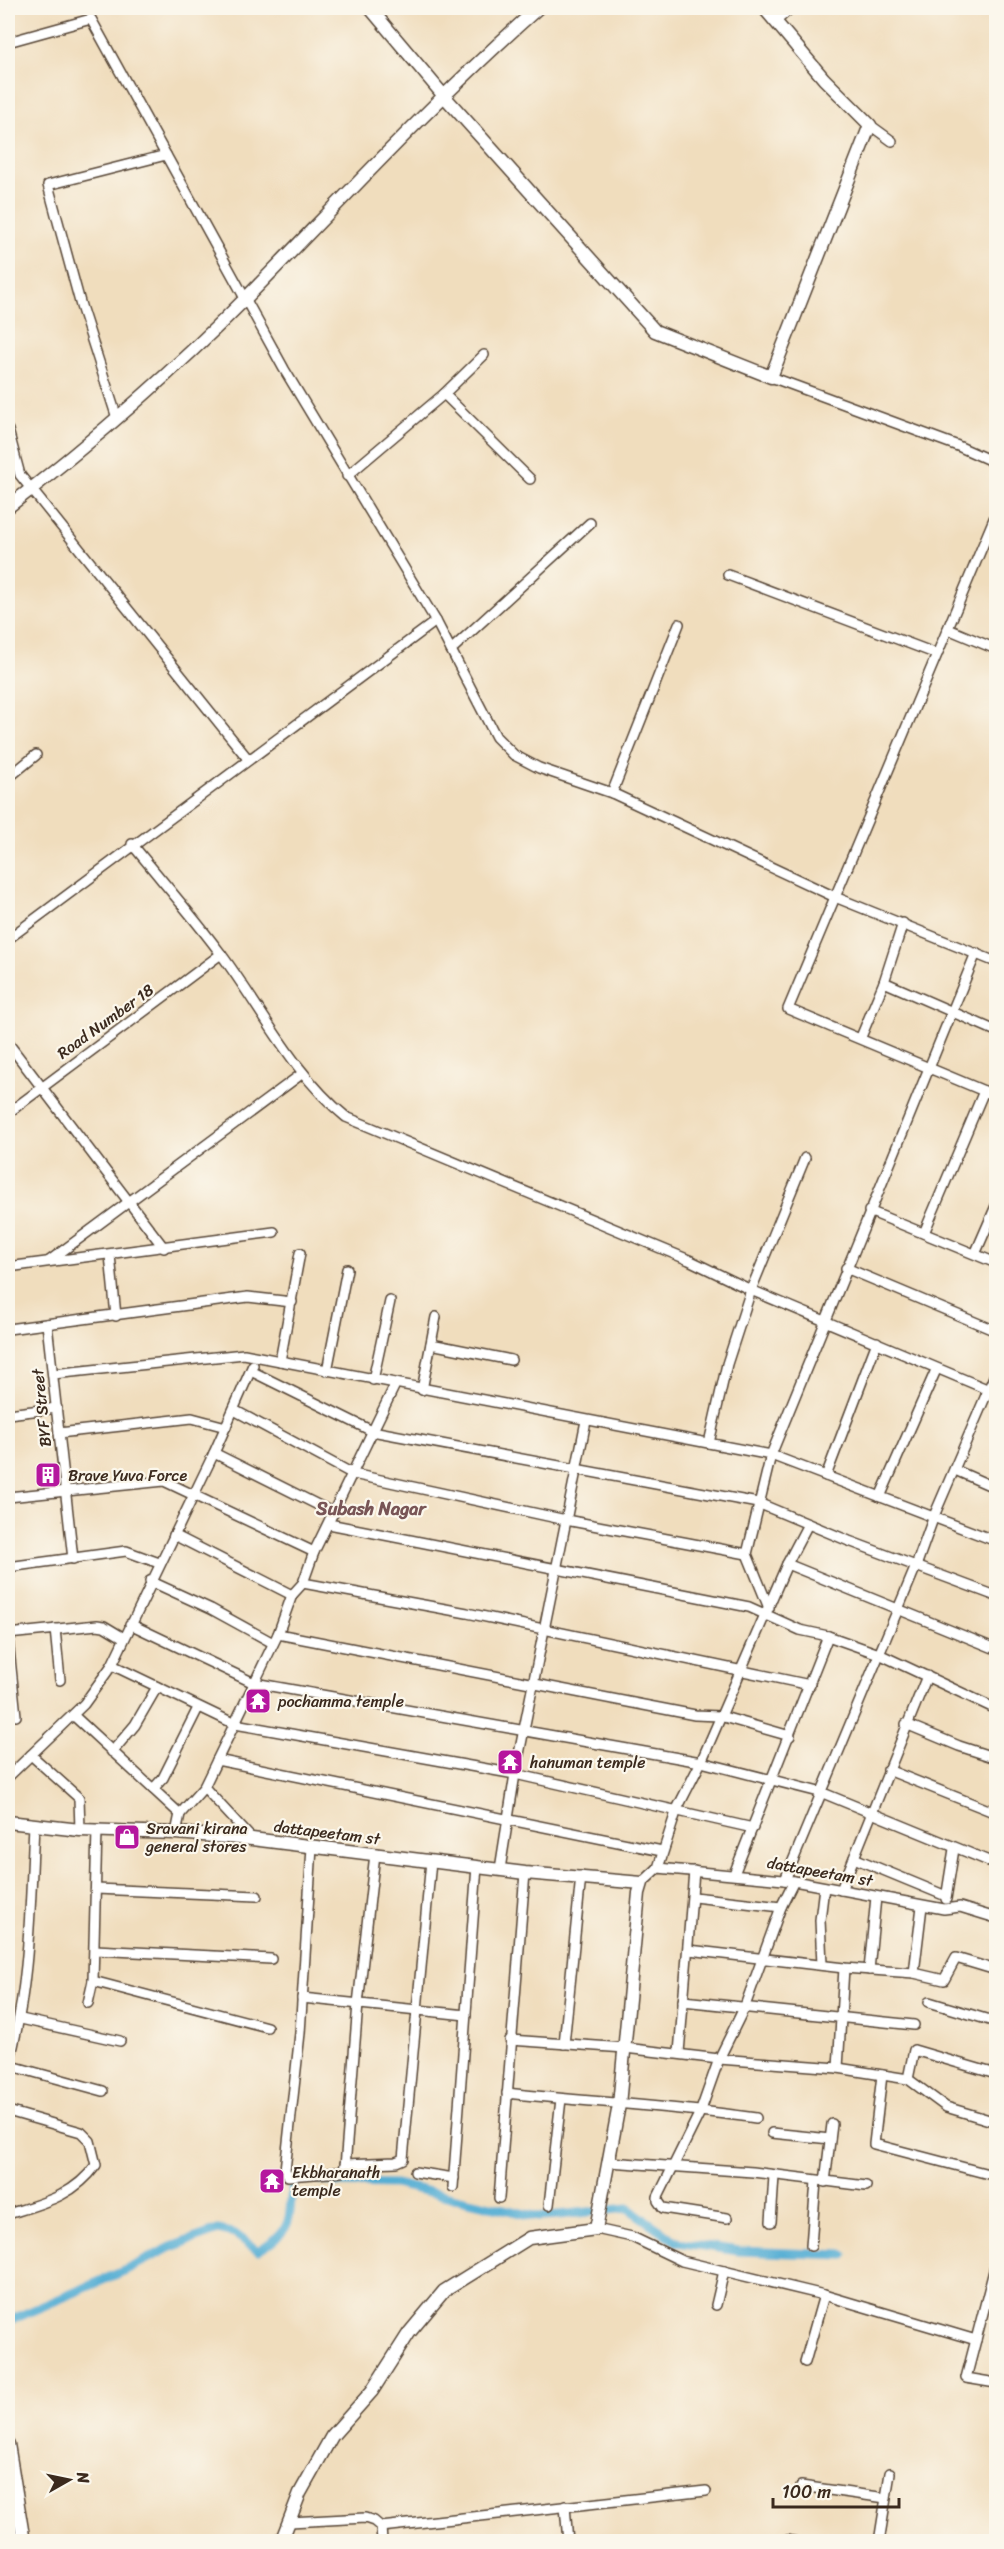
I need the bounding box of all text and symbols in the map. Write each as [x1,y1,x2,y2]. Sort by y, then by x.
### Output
street label: Road Number 18 [50,976,160,1067]
street label: BYF Street [23,1367,60,1448]
building icon: Brave Yuva Force [33,1460,63,1490]
place label: Brave Yuva Force [68,1461,187,1490]
district label: Subash Nagar [315,1493,427,1525]
temple icon: pochamma temple [243,1686,273,1716]
place label: pochamma temple [277,1687,404,1716]
temple icon: hanuman temple [495,1747,525,1777]
place label: hanuman temple [529,1748,645,1777]
street label: dattapeetam st [272,1812,382,1853]
place label: Sravani kirana general stores [144,1814,248,1861]
shop icon: Sravani kirana general stores [112,1822,142,1852]
street label: dattapeetam st [765,1848,876,1895]
place label: Ekbharanath temple [292,2158,380,2205]
temple icon: Ekbharanath temple [257,2166,287,2196]
north arrow [39,2450,99,2510]
text: N [68,2469,99,2486]
scale bar [773,2471,899,2509]
text: 100 m [782,2476,831,2508]

